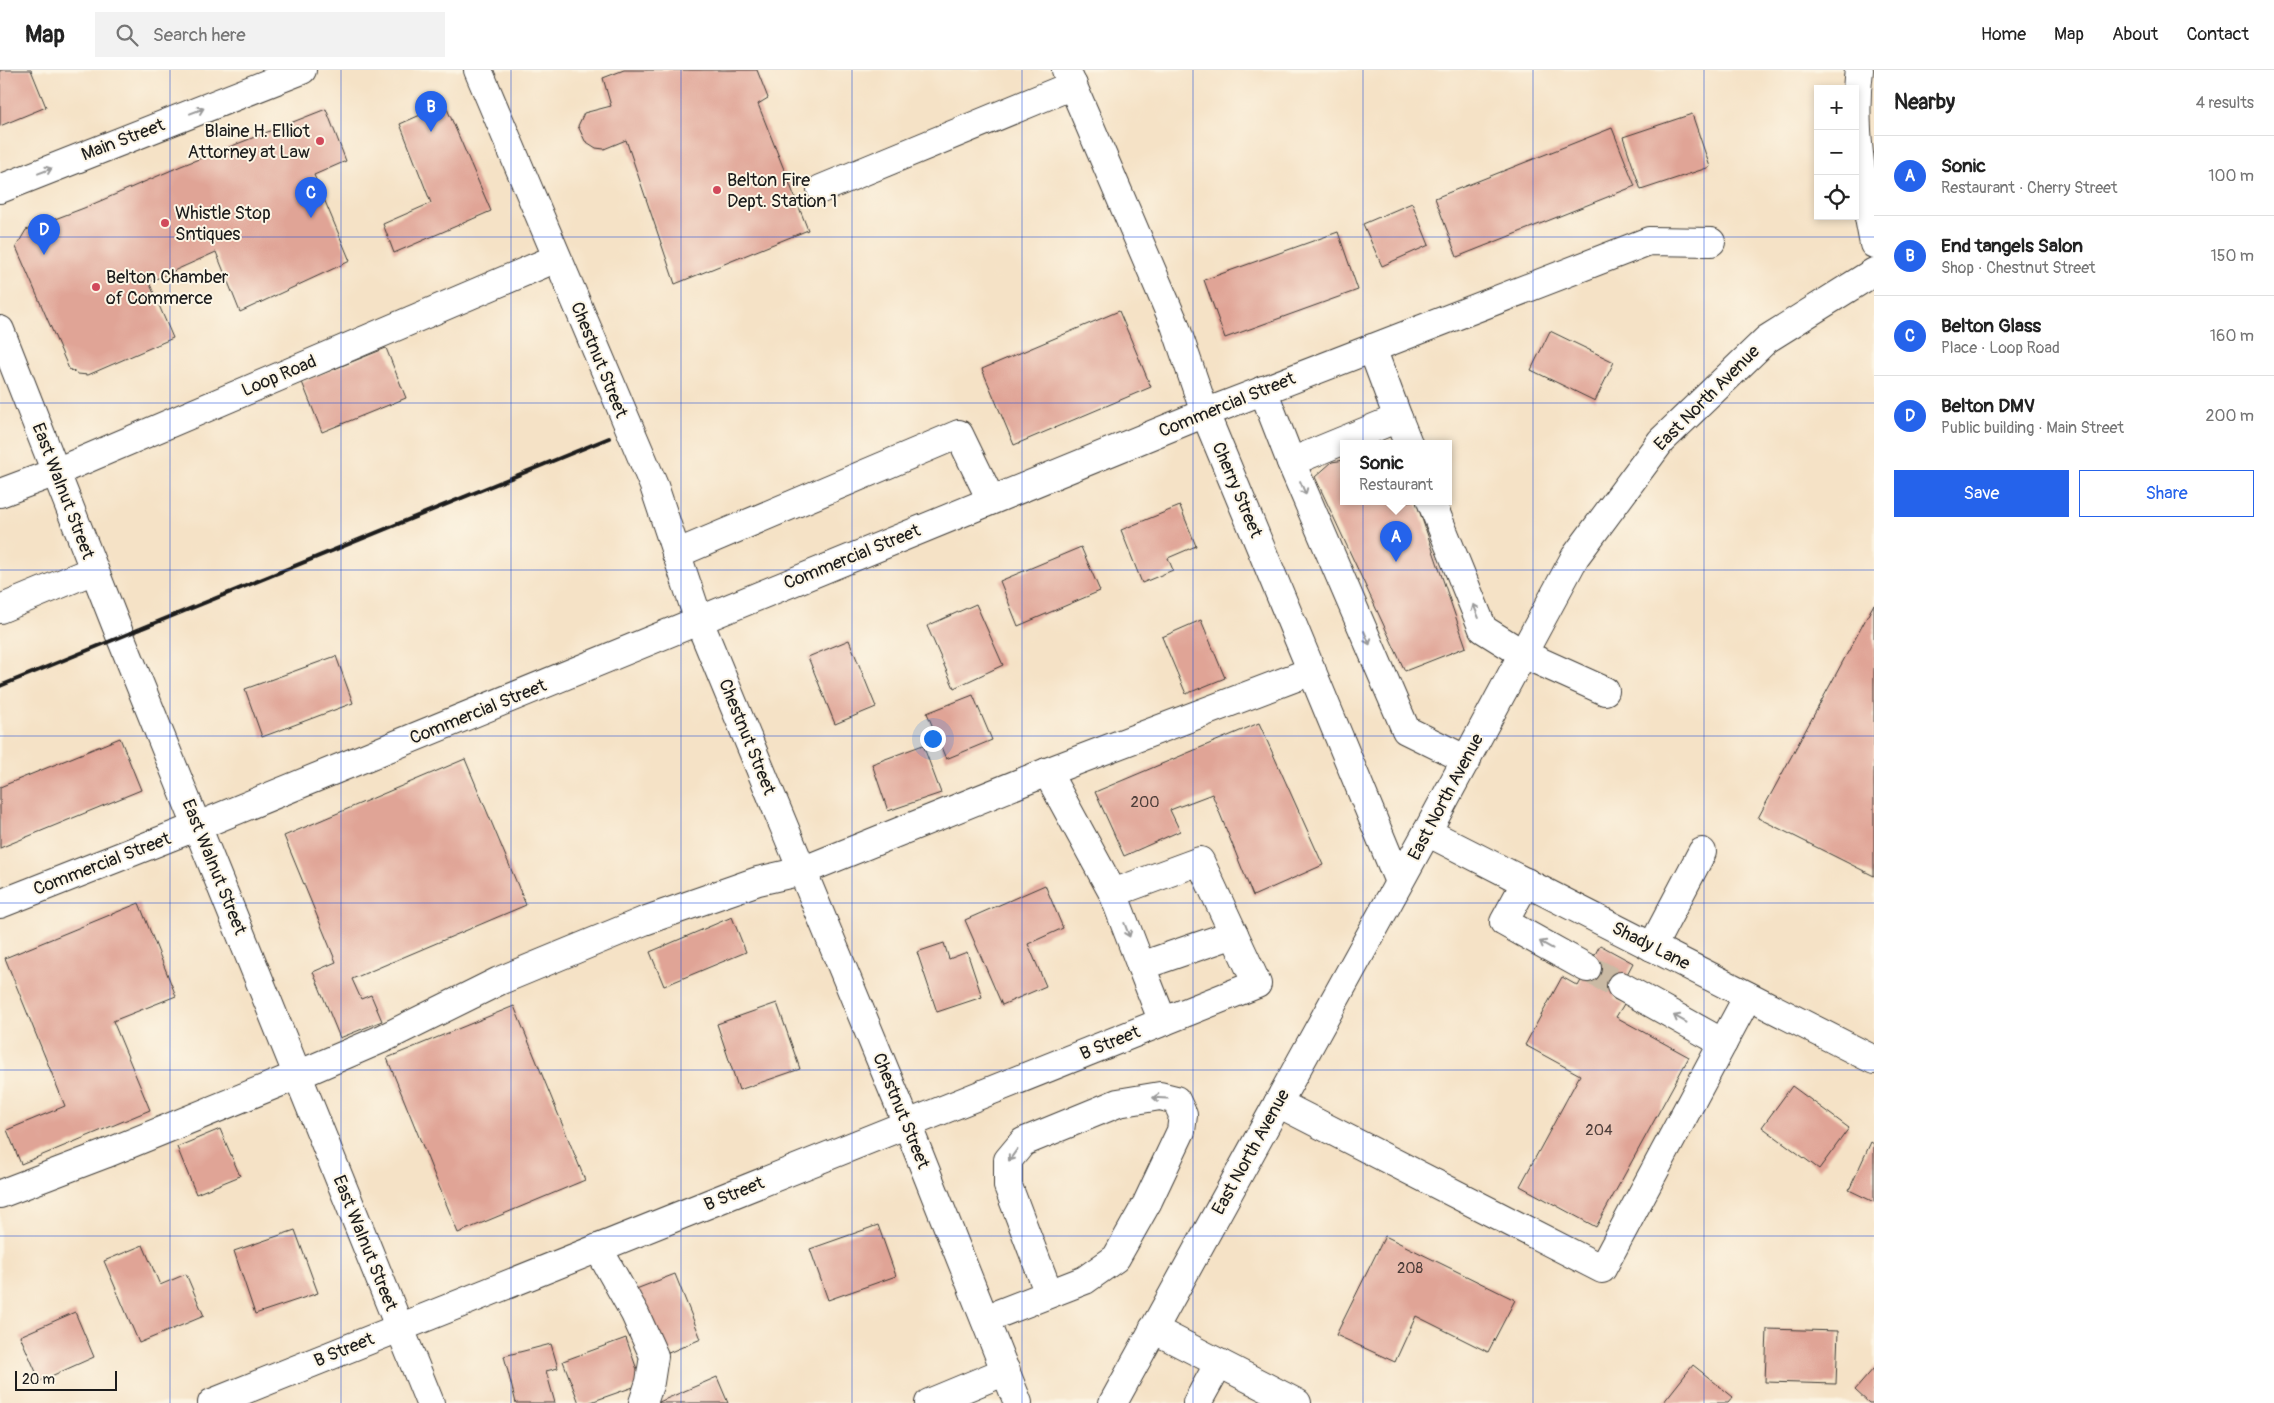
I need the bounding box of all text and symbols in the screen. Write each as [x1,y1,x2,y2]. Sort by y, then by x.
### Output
search box [95,12,445,57]
text: Map [25,20,65,49]
icon: search [113,21,141,49]
text: Search here [153,23,246,47]
text: Home [1981,23,2026,46]
text: Map [2054,23,2084,46]
text: About [2112,23,2158,46]
text: Contact [2186,23,2249,46]
map controls [1814,85,1859,220]
button: + [1814,85,1859,130]
text: Nearby [1894,89,1955,116]
pin: B [415,91,447,132]
text: 4 results [2196,93,2254,113]
one-way arrow [189,106,204,115]
street label: Main Street [78,113,169,166]
place label: Blaine H. Elliot Attorney at Law [187,120,311,164]
button: − [1814,130,1859,175]
marker: Blaine H. Elliot Attorney at Law [314,135,326,147]
text: Sonic [1941,154,1986,178]
one-way arrow [37,166,53,175]
text: A [1905,166,1915,186]
text: 100 m [2208,166,2254,186]
place label: Belton Fire Dept. Station 1 [727,169,837,213]
button: locate [1814,175,1859,220]
pin: C [295,177,327,218]
text: Restaurant · Cherry Street [1941,178,2117,198]
marker: Belton Fire Dept. Station 1 [711,184,723,196]
place label: Whistle Stop Sntiques [175,202,271,246]
pin: D [28,214,60,255]
marker: Whistle Stop Sntiques [159,217,171,229]
text: End tangels Salon [1941,234,2083,258]
text: B [1905,246,1915,266]
text: 150 m [2210,246,2254,266]
text: Shop · Chestnut Street [1941,258,2096,278]
place label: Belton Chamber of Commerce [106,266,229,310]
marker: Belton Chamber of Commerce [90,281,102,293]
street label: Chestnut Street [565,299,633,422]
text: Belton Glass [1941,314,2041,338]
text: C [1905,326,1915,346]
text: 160 m [2210,326,2254,346]
text: Place · Loop Road [1941,338,2060,358]
street label: East North Avenue [1649,340,1765,456]
street label: Loop Road [238,350,320,402]
street label: Commercial Street [1155,367,1299,443]
text: Belton DMV [1941,394,2035,418]
text: D [1905,406,1915,426]
text: 200 m [2206,406,2254,426]
text: Public building · Main Street [1941,418,2124,438]
street label: East Walnut Street [26,420,100,563]
street label: Cherry Street [1207,439,1268,542]
popup [1340,440,1452,505]
text: Sonic [1359,451,1404,475]
button: Save [1894,470,2069,517]
button: Share [2079,470,2254,517]
text: Restaurant [1359,475,1433,495]
one-way arrow [1298,480,1308,495]
street label: Commercial Street [780,519,924,595]
pin: A [1380,521,1412,562]
one-way arrow [1471,604,1480,619]
one-way arrow [1362,630,1372,645]
street label: Commercial Street [406,674,550,750]
street label: Chestnut Street [713,676,781,799]
your location [920,726,946,752]
street label: East North Avenue [1403,730,1489,864]
house number: 200 [1131,793,1159,812]
street label: East Walnut Street [176,796,252,939]
street label: Commercial Street [30,827,175,901]
street label: Shady Lane [1608,917,1694,976]
one-way arrow [1123,921,1132,937]
one-way arrow [1538,940,1553,950]
one-way arrow [1673,1014,1688,1024]
street label: B Street [1077,1020,1144,1065]
street label: Chestnut Street [867,1050,935,1173]
street label: East North Avenue [1207,1085,1295,1219]
one-way arrow [1153,1093,1169,1102]
house number: 204 [1585,1121,1613,1140]
one-way arrow [1008,1148,1018,1162]
street label: B Street [701,1171,768,1216]
street label: East Walnut Street [327,1172,403,1315]
house number: 208 [1397,1259,1424,1278]
street label: B Street [311,1327,378,1372]
scale bar [15,1368,118,1391]
text: 20 m [22,1371,55,1388]

